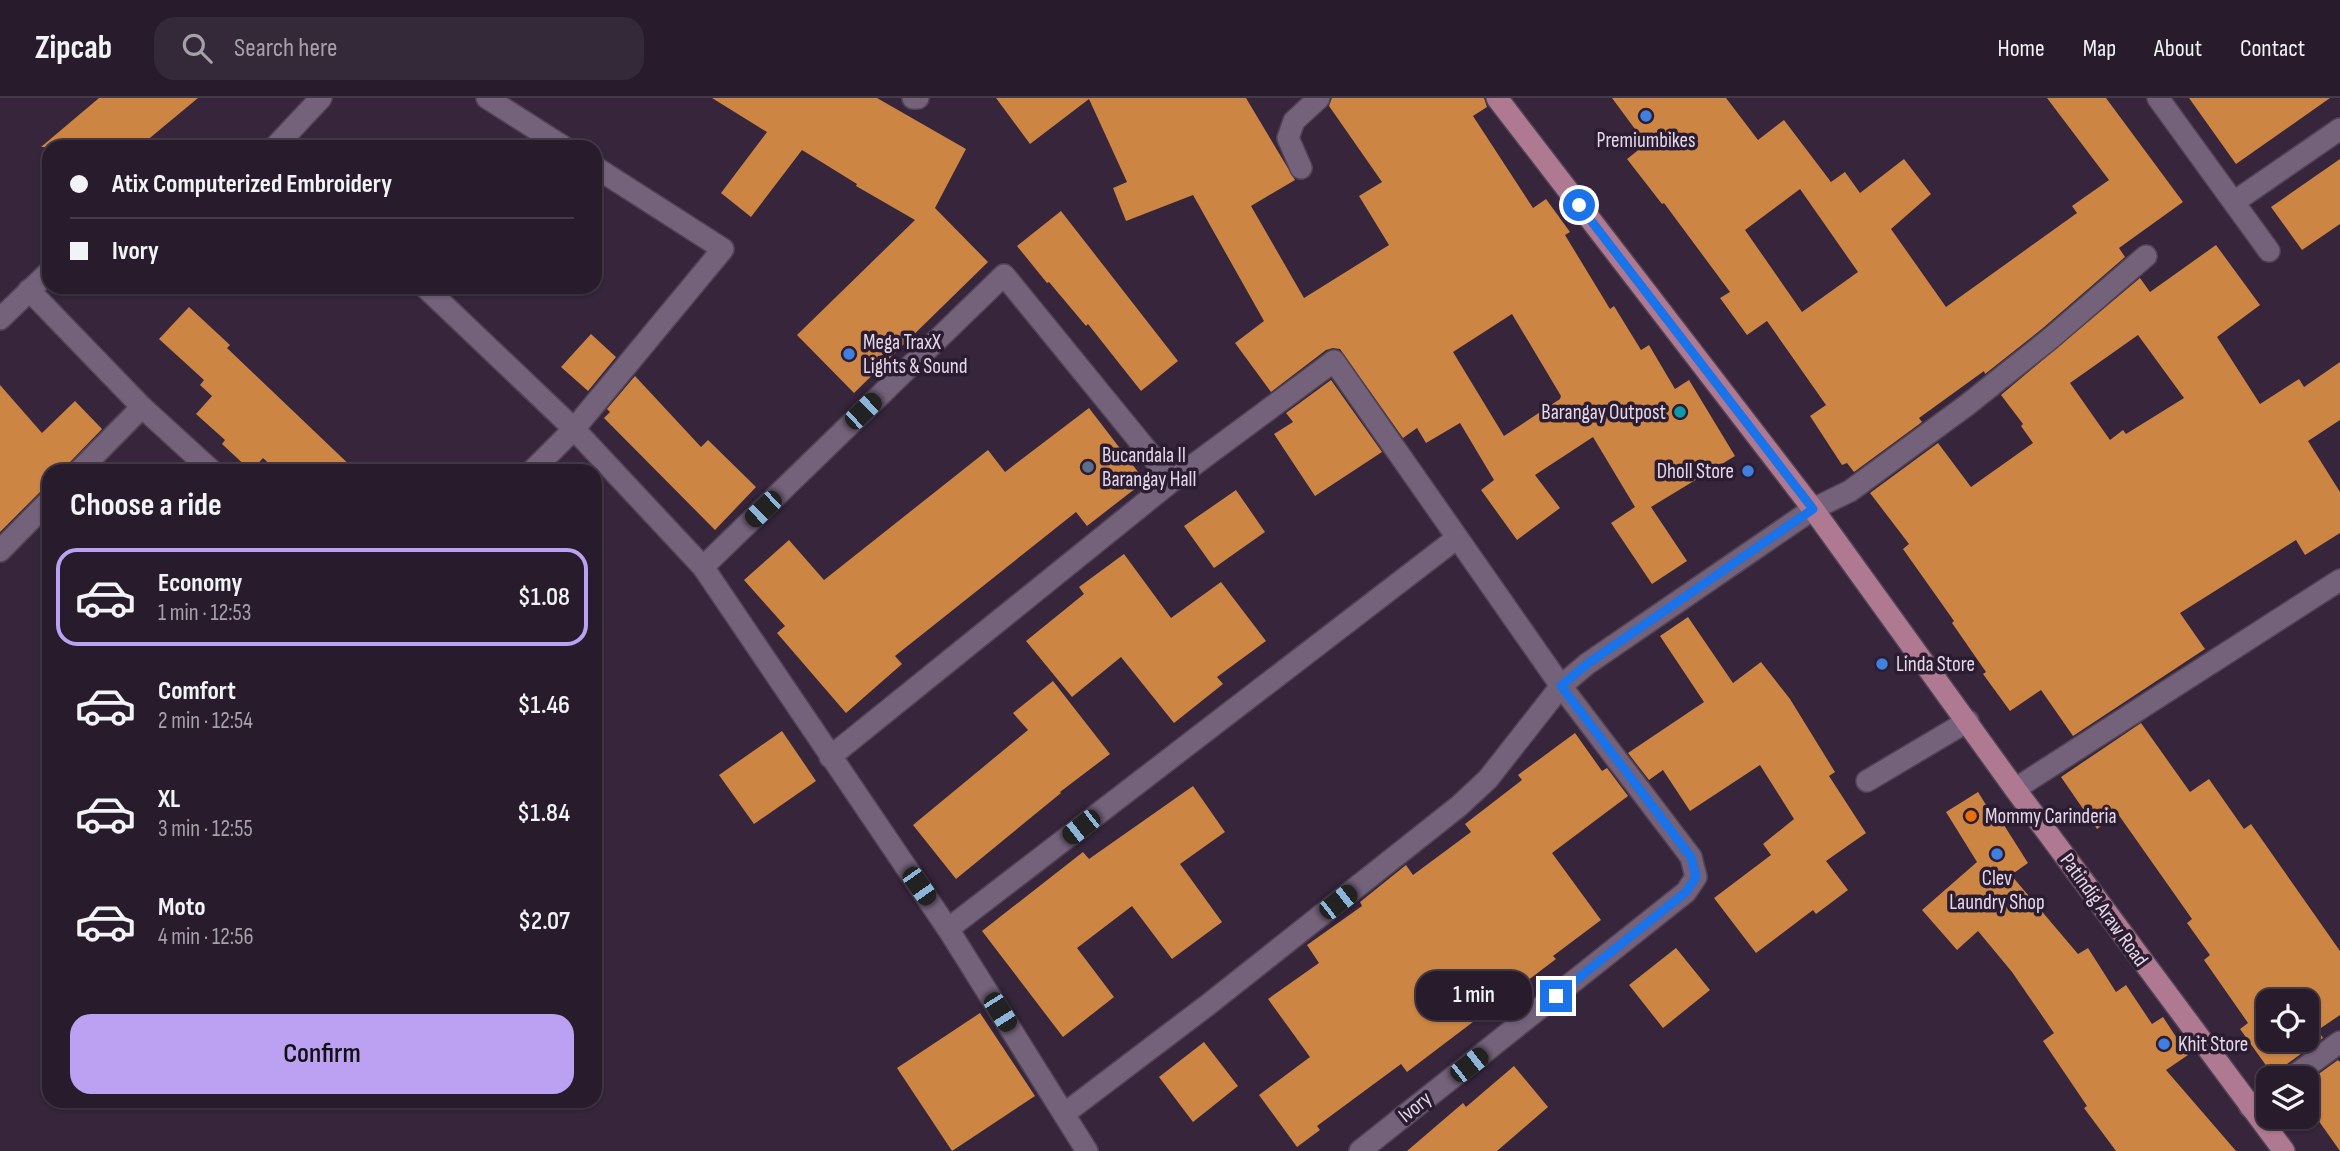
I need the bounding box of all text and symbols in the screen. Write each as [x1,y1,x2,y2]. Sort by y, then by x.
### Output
search box [154,17,644,80]
text: Zipcab [35,28,112,68]
icon: search [178,29,216,67]
text: Search here [234,33,337,64]
text: Home [1997,34,2045,63]
text: Map [2083,34,2116,63]
text: About [2154,34,2202,63]
text: Contact [2240,34,2305,63]
marker: Premiumbikes [1638,108,1654,124]
place label: Premiumbikes [1597,128,1695,153]
text: Atix Computerized Embroidery [112,169,392,200]
route start [1563,189,1595,221]
text: Ivory [112,236,159,267]
place label: Mega TraxX Lights & Sound [863,330,968,379]
marker: Mega TraxX Lights & Sound [841,346,857,362]
car [841,389,886,433]
place label: Barangay Outpost [1541,400,1666,425]
marker: Barangay Outpost [1672,404,1688,420]
place label: Bucandala II Barangay Hall [1102,443,1196,492]
marker: Bucandala II Barangay Hall [1080,459,1096,475]
place label: Dholl Store [1657,459,1734,484]
marker: Dholl Store [1740,463,1756,479]
text: Choose a ride [70,486,222,525]
car [741,487,786,531]
icon: car [74,566,137,629]
text: Economy [158,568,242,599]
text: $1.08 [518,582,570,613]
text: 1 min · 12:53 [158,599,251,627]
place label: Linda Store [1896,652,1975,677]
marker: Linda Store [1874,656,1890,672]
icon: car [74,674,137,737]
text: Comfort [158,676,236,707]
text: $1.46 [517,690,570,721]
text: 2 min · 12:54 [158,707,253,735]
icon: car [74,782,137,845]
text: XL [158,784,180,815]
text: $1.84 [517,798,570,829]
place label: Mommy Carinderia [1985,804,2117,829]
car [1058,806,1105,848]
marker: Mommy Carinderia [1963,808,1979,824]
text: 3 min · 12:55 [158,815,253,843]
marker: Clev Laundry Shop [1989,846,2005,862]
street label: Patindig Araw Road [2055,849,2153,971]
car [899,863,940,909]
place label: Clev Laundry Shop [1949,866,2045,915]
car [1315,881,1362,923]
icon: car [74,890,137,953]
text: Moto [158,892,206,923]
text: $2.07 [518,906,570,937]
text: 4 min · 12:56 [158,923,253,951]
callout: 1 min [1416,972,1532,1020]
route end [1540,980,1572,1012]
text: 1 min [1453,981,1495,1009]
car [980,989,1021,1035]
map controls [2256,989,2319,1129]
button: locate [2256,989,2319,1052]
button: Confirm [70,1014,574,1094]
place label: Khit Store [2178,1032,2248,1057]
marker: Khit Store [2156,1036,2172,1052]
car [1446,1044,1493,1086]
button: layers [2256,1066,2319,1129]
street label: Ivory [1393,1086,1437,1128]

